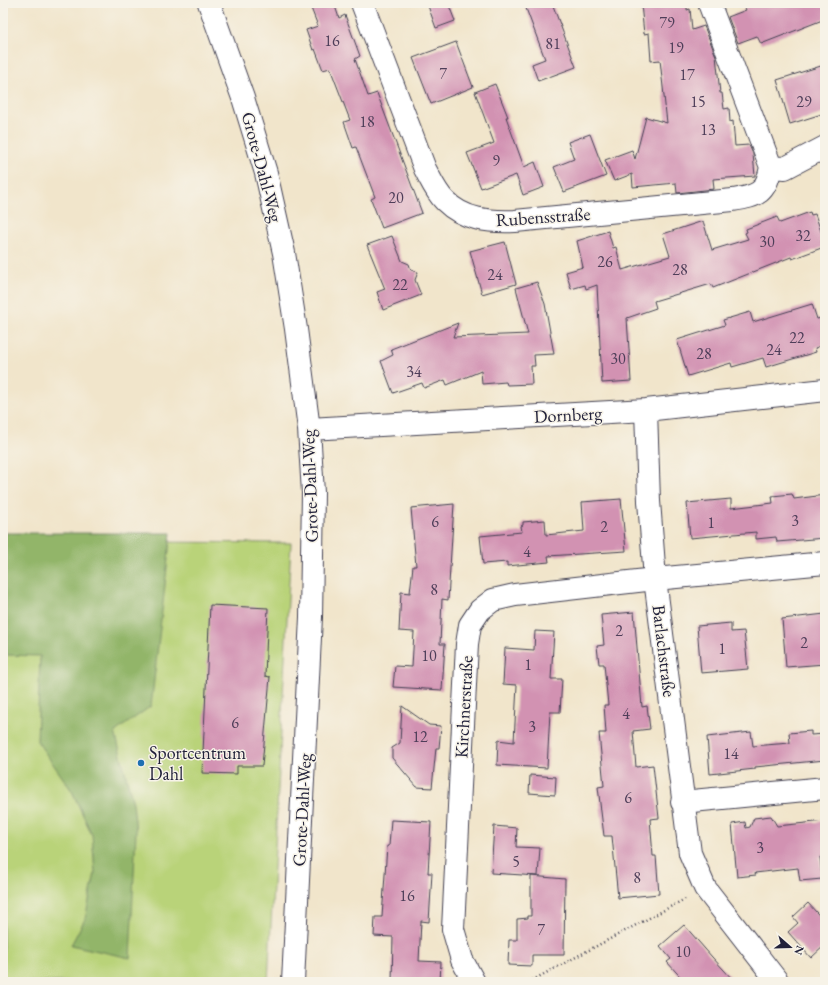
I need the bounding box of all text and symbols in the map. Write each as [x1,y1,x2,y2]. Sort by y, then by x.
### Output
house number: 79 [659,12,675,33]
house number: 16 [324,30,340,51]
house number: 81 [545,33,561,54]
house number: 19 [668,37,684,58]
house number: 7 [439,63,447,84]
house number: 17 [679,64,695,85]
house number: 15 [690,91,706,112]
house number: 29 [796,91,812,112]
street label: Grote-Dahl-Weg [237,109,288,225]
house number: 18 [359,111,375,132]
house number: 13 [700,119,716,140]
house number: 9 [492,150,500,171]
house number: 20 [388,187,404,208]
street label: Rubensstraße [495,202,591,231]
house number: 32 [795,225,811,246]
house number: 30 [759,231,775,252]
house number: 26 [597,251,613,272]
house number: 28 [672,259,688,280]
house number: 24 [487,264,503,285]
house number: 22 [392,274,408,295]
house number: 22 [789,327,805,348]
house number: 24 [766,339,782,360]
house number: 28 [696,343,712,364]
house number: 30 [610,348,626,369]
house number: 34 [406,361,422,382]
street label: Dornberg [533,401,603,428]
street label: Grote-Dahl-Weg [296,429,323,543]
house number: 3 [791,510,799,531]
house number: 6 [431,511,439,532]
house number: 1 [707,512,715,533]
house number: 2 [600,516,608,537]
house number: 4 [523,541,531,562]
house number: 8 [430,579,438,600]
street label: Barlachstraße [647,604,682,698]
house number: 2 [615,620,623,641]
house number: 2 [800,632,808,653]
house number: 1 [718,638,726,659]
house number: 10 [421,645,437,666]
house number: 1 [524,654,532,675]
street label: Kirchnerstraße [449,655,478,759]
house number: 4 [622,703,630,724]
house number: 6 [231,712,239,733]
house number: 3 [528,716,536,737]
house number: 12 [412,726,428,747]
place label: Sportcentrum Dahl [149,741,246,785]
house number: 14 [723,743,739,764]
street label: Grote-Dahl-Weg [287,753,316,867]
marker: Sportcentrum Dahl [136,758,146,768]
house number: 6 [624,787,632,808]
house number: 3 [756,837,764,858]
house number: 5 [512,851,520,872]
house number: 8 [633,867,641,888]
house number: 16 [399,885,415,906]
house number: 7 [537,919,545,940]
north arrow [770,927,810,967]
house number: 10 [675,941,691,962]
text: N [791,944,807,957]

